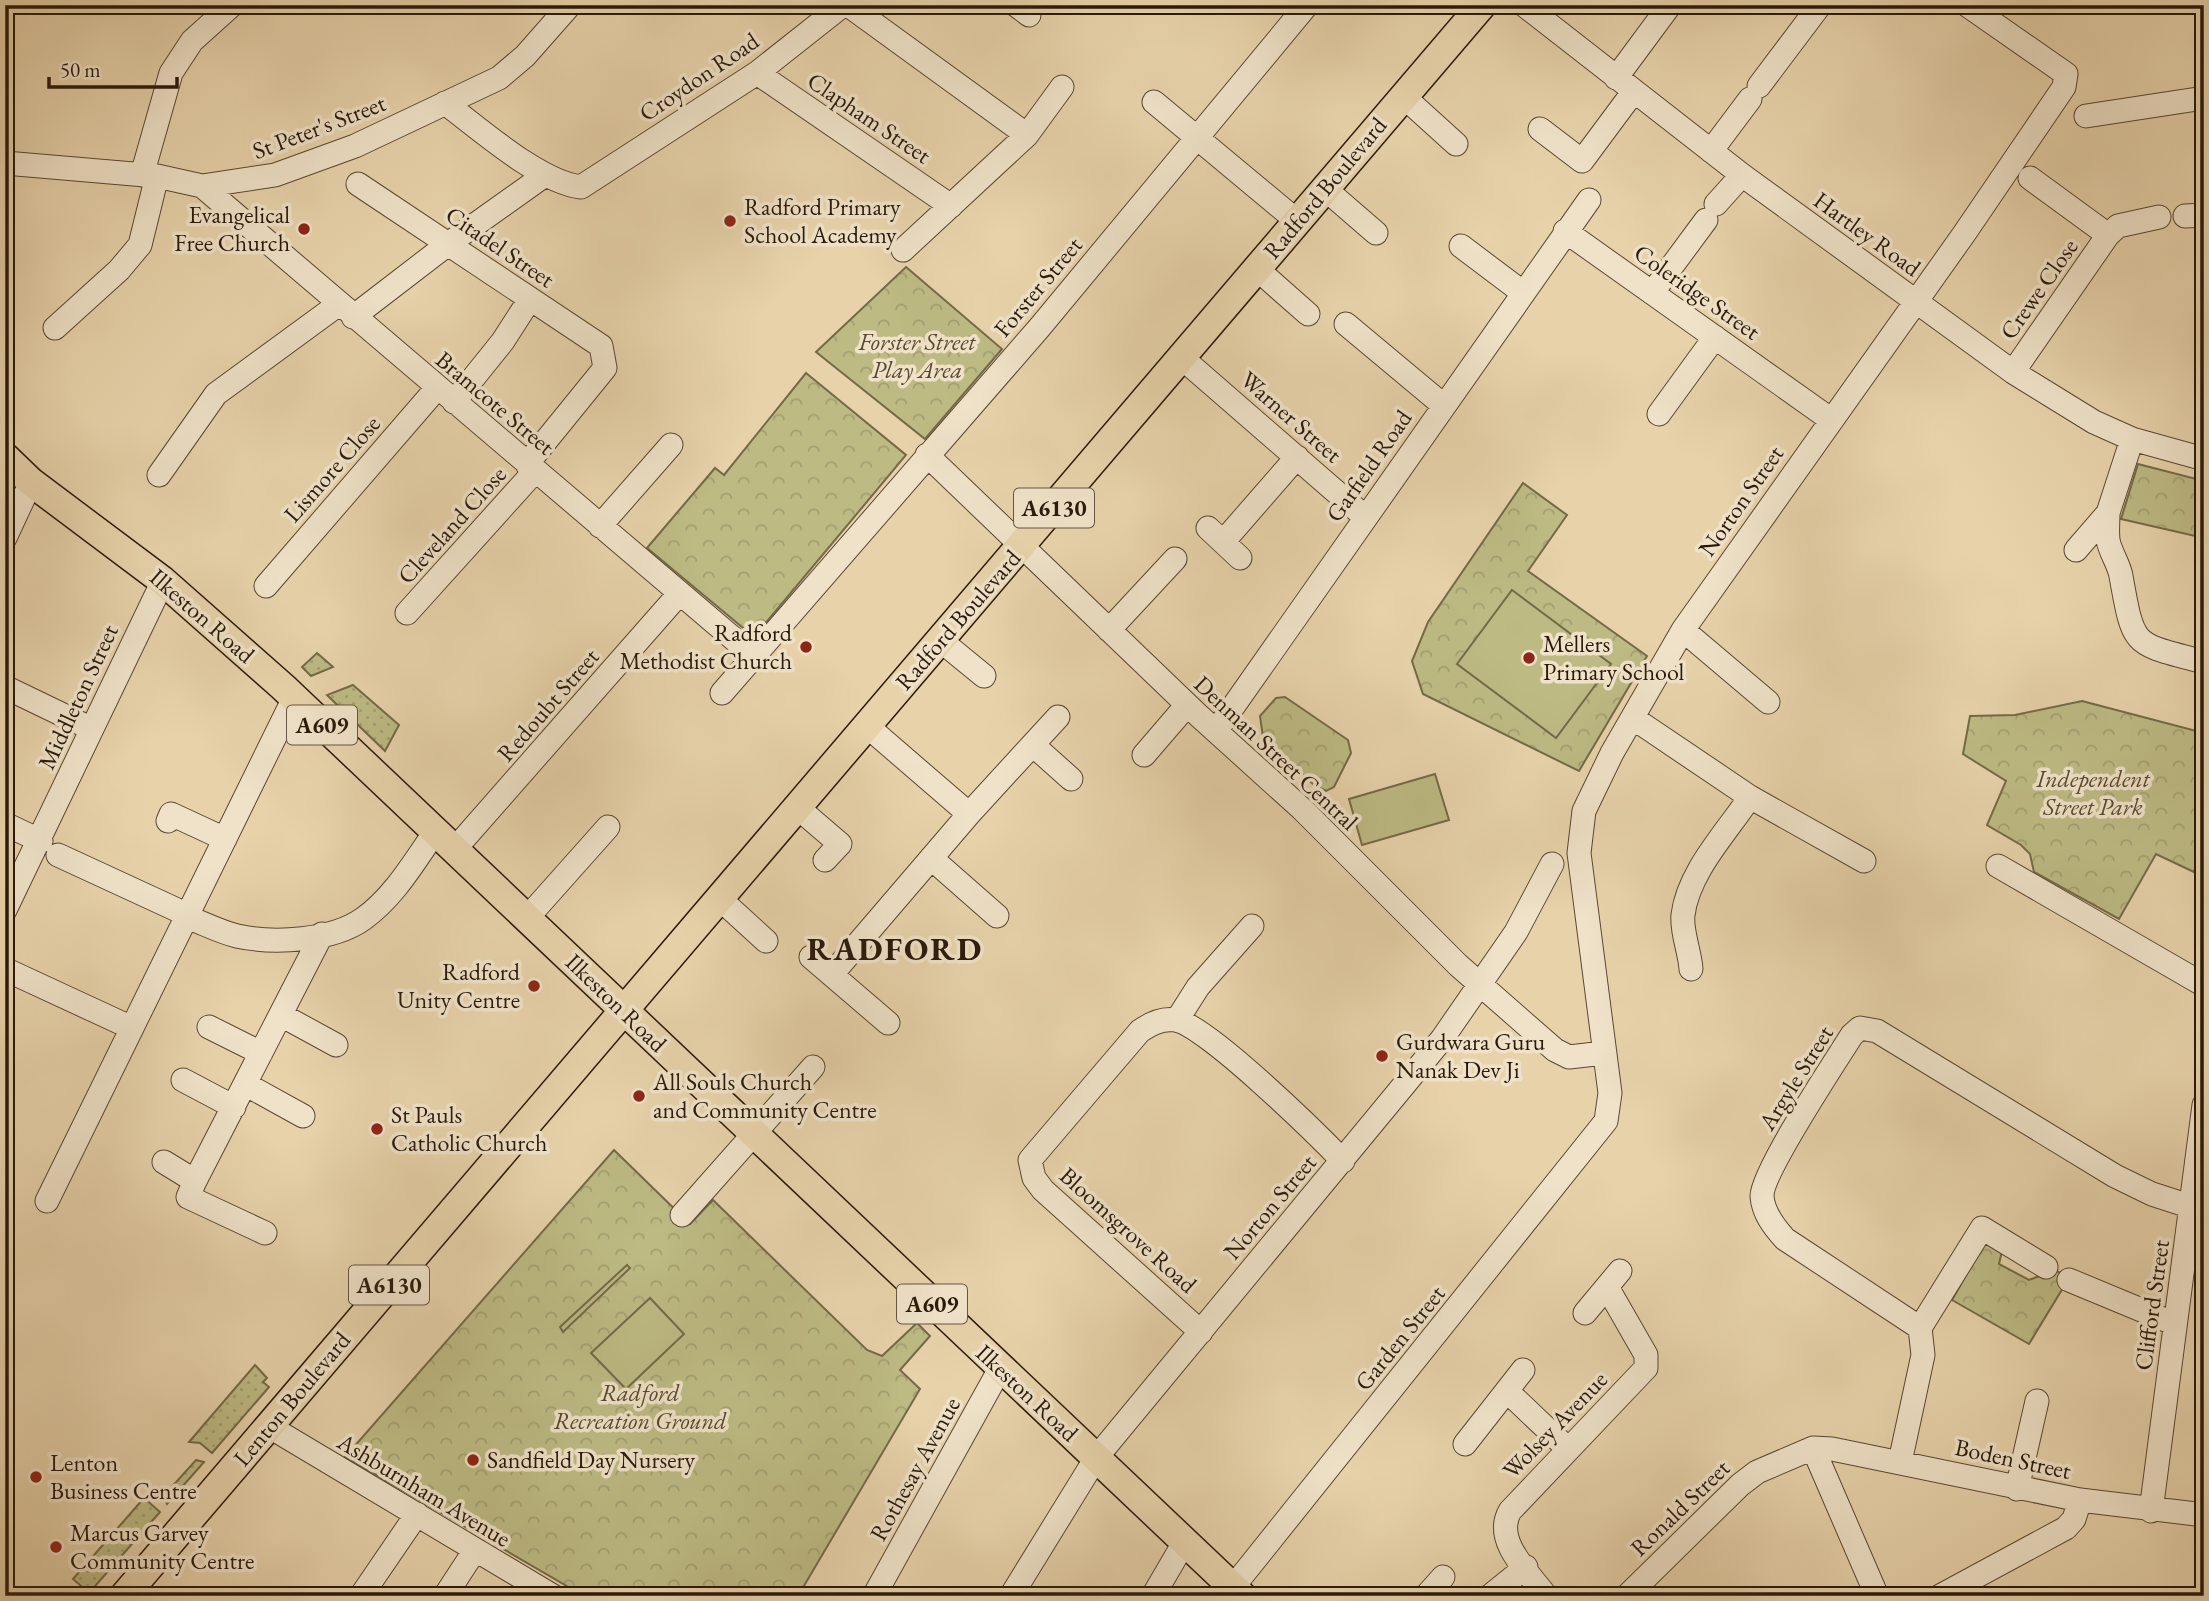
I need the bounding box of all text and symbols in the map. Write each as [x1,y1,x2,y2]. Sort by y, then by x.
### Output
street label: Croydon Road [633,25,765,128]
scale bar [49,46,177,90]
text: 50 m [60,56,101,83]
street label: Clapham Street [801,65,937,171]
street label: St Peter's Street [248,87,390,166]
street label: Radford Boulevard [1256,110,1394,265]
street label: Hartley Road [1808,184,1928,283]
place label: Radford Primary School Academy [744,191,901,250]
place label: Evangelical Free Church [174,199,290,258]
street label: Citadel Street [440,199,561,295]
marker: Radford Primary School Academy [722,213,738,229]
marker: Evangelical Free Church [296,221,312,237]
street label: Forster Street [987,230,1089,343]
street label: Crewe Close [1993,232,2085,345]
street label: Coleridge Street [1628,237,1767,347]
park label: Forster Street Play Area [858,326,976,385]
street label: Bramcote Street [429,344,562,462]
street label: Warner Street [1234,364,1349,470]
street label: Garfield Road [1319,403,1419,528]
street label: Lismore Close [277,409,387,529]
street label: Norton Street [1691,439,1790,562]
street label: Cleveland Close [391,459,513,590]
road number: A6130 [1014,488,1094,528]
street label: Radford Boulevard [888,542,1028,696]
street label: Ilkeston Road [143,561,262,670]
place label: Radford Methodist Church [619,617,793,676]
street label: Middleton Street [30,619,125,774]
place label: Mellers Primary School [1543,628,1684,687]
marker: Radford Methodist Church [798,639,814,655]
street label: Redoubt Street [490,641,606,768]
marker: Mellers Primary School [1521,650,1537,666]
street label: Denman Street Central [1188,669,1365,837]
road number: A609 [287,706,357,744]
park label: Independent Street Park [2035,763,2151,822]
district label: RADFORD [807,928,983,970]
street label: Ilkeston Road [559,947,674,1059]
place label: Radford Unity Centre [397,956,521,1015]
marker: Radford Unity Centre [526,978,542,994]
street label: Argyle Street [1751,1019,1840,1137]
place label: Gurdwara Guru Nanak Dev Ji [1396,1026,1546,1085]
marker: Gurdwara Guru Nanak Dev Ji [1374,1048,1390,1064]
place label: All Souls Church and Community Centre [652,1066,877,1125]
marker: All Souls Church and Community Centre [631,1088,647,1104]
place label: St Pauls Catholic Church [391,1099,547,1158]
marker: St Pauls Catholic Church [369,1121,385,1137]
street label: Norton Street [1216,1147,1323,1266]
street label: Bloomsgrove Road [1053,1160,1204,1300]
street label: Clifford Street [2127,1237,2176,1372]
road number: A6130 [349,1266,429,1304]
street label: Garden Street [1348,1278,1452,1397]
road number: A609 [897,1284,967,1324]
street label: Lenton Boulevard [226,1324,358,1472]
street label: Ilkeston Road [969,1337,1086,1449]
street label: Wolsey Avenue [1495,1364,1614,1485]
park label: Radford Recreation Ground [554,1377,727,1436]
street label: Rothesay Avenue [862,1391,967,1546]
street label: Ashburnham Avenue [331,1425,517,1554]
street label: Boden Street [1952,1431,2074,1486]
place label: Sandfield Day Nursery [487,1444,696,1475]
place label: Lenton Business Centre [50,1447,197,1506]
marker: Sandfield Day Nursery [465,1452,481,1468]
street label: Ronald Street [1623,1452,1736,1563]
marker: Lenton Business Centre [28,1469,44,1485]
place label: Marcus Garvey Community Centre [70,1517,254,1576]
marker: Marcus Garvey Community Centre [48,1539,64,1555]

